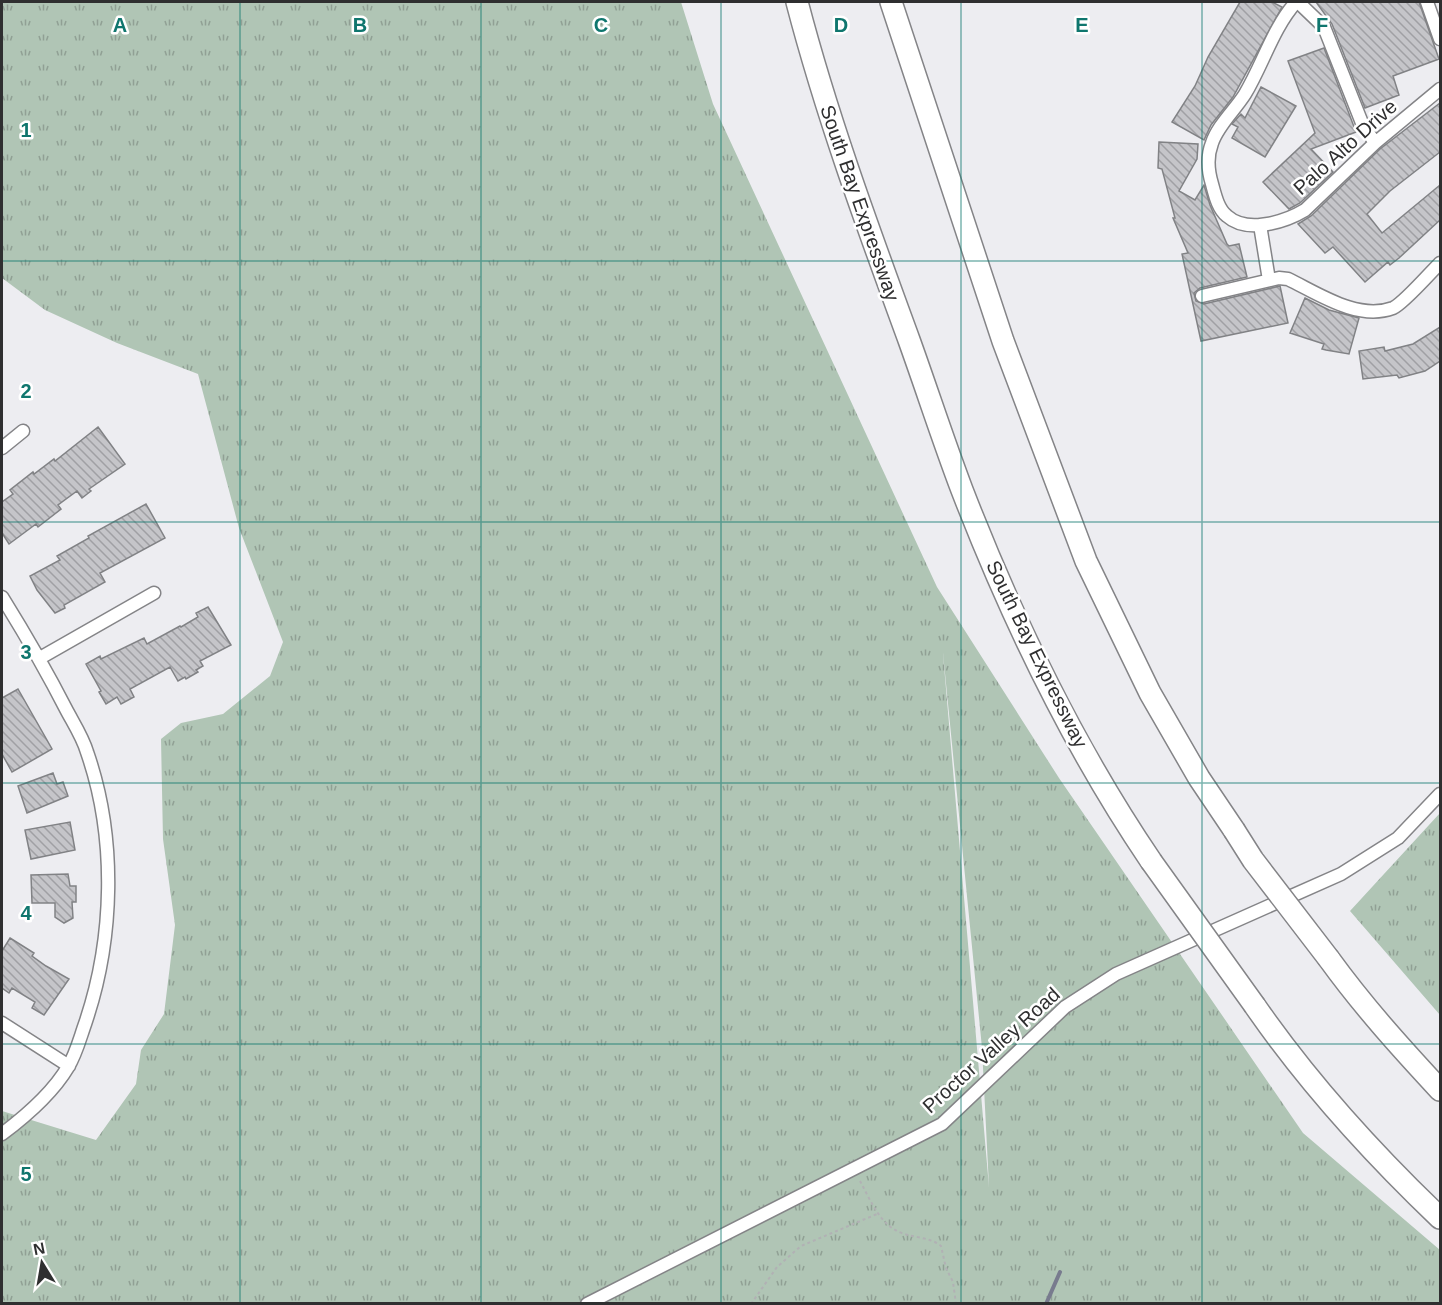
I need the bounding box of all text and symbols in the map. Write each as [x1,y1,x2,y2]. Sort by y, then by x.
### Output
text: A [113,14,127,36]
text: B [353,14,367,36]
text: C [594,14,608,36]
text: D [834,14,848,36]
text: E [1075,14,1089,36]
text: F [1316,14,1328,36]
street label: Palo Alto Drive [1289,95,1401,199]
street label: South Bay Expressway [816,102,904,304]
text: 1 [20,119,32,141]
text: 2 [20,380,32,402]
street label: South Bay Expressway [982,557,1092,751]
text: 3 [20,641,32,663]
text: 4 [20,902,32,924]
street label: Proctor Valley Road [918,983,1064,1117]
text: 5 [20,1163,32,1185]
north arrow [12,1233,72,1293]
text: N [32,1239,47,1258]

